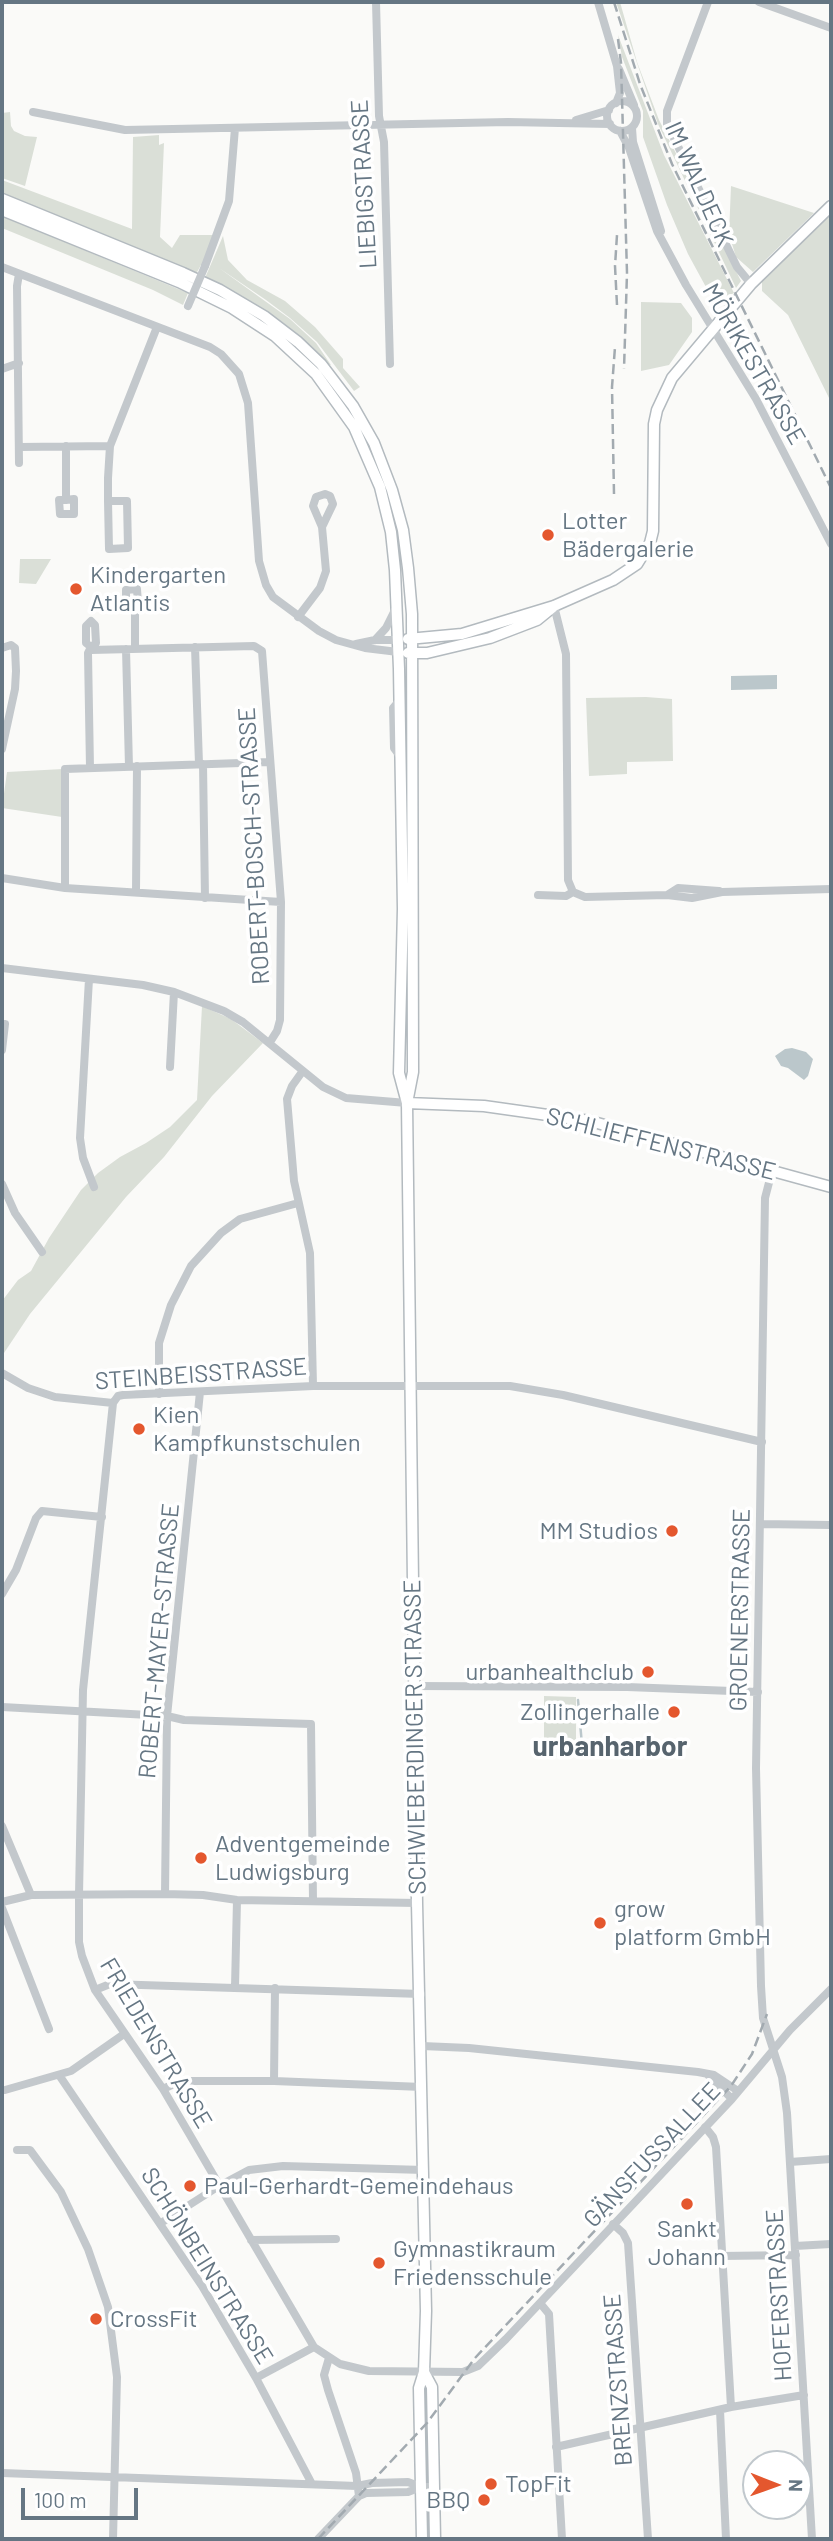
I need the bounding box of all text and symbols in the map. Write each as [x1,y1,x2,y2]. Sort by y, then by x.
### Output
street label: LIEBIGSTRASSE [345,99,383,269]
street label: IM WALDECK [659,117,739,251]
street label: MÖRIKESTRASSE [696,278,812,450]
place label: Lotter Bädergalerie [562,507,694,563]
marker: Lotter Bädergalerie [540,527,556,543]
place label: Kindergarten Atlantis [90,561,226,617]
marker: Kindergarten Atlantis [68,581,84,597]
street label: ROBERT-BOSCH-STRASSE [232,706,276,986]
street label: SCHLIEFFENSTRASSE [543,1102,779,1186]
street label: STEINBEISSTRASSE [94,1352,308,1396]
place label: Kien Kampfkunstschulen [153,1401,361,1457]
marker: Kien Kampfkunstschulen [131,1421,147,1437]
street label: ROBERT-MAYER-STRASSE [133,1502,185,1780]
street label: GROENERSTRASSE [724,1508,756,1712]
place label: MM Studios [539,1517,658,1545]
marker: MM Studios [664,1523,680,1539]
street label: SCHWIEBERDINGER STRASSE [398,1579,432,1895]
place label: urbanhealthclub [465,1658,634,1686]
marker: urbanhealthclub [640,1664,656,1680]
place label: Zollingerhalle [520,1698,660,1726]
marker: Zollingerhalle [666,1704,682,1720]
district label: urbanharbor [533,1730,687,1764]
place label: Adventgemeinde Ludwigsburg [215,1830,391,1886]
marker: Adventgemeinde Ludwigsburg [193,1850,209,1866]
place label: grow platform GmbH [614,1895,771,1951]
marker: grow platform GmbH [592,1915,608,1931]
street label: FRIEDENSTRASSE [94,1953,218,2133]
street label: GÄNSFUSSALLEE [578,2077,726,2233]
street label: SCHÖNBEINSTRASSE [135,2162,279,2370]
place label: Paul-Gerhardt-Gemeindehaus [204,2172,514,2200]
marker: Paul-Gerhardt-Gemeindehaus [182,2178,198,2194]
marker: Sankt Johann [679,2196,695,2212]
street label: HOFERSTRASSE [760,2208,798,2382]
place label: Sankt Johann [648,2215,726,2271]
place label: Gymnastikraum Friedensschule [393,2235,556,2291]
marker: Gymnastikraum Friedensschule [371,2255,387,2271]
street label: BRENZSTRASSE [598,2293,638,2467]
place label: CrossFit [110,2305,197,2333]
marker: CrossFit [88,2311,104,2327]
north arrow [742,2450,812,2520]
place label: TopFit [505,2470,572,2498]
scale bar [24,2474,142,2518]
marker: TopFit [483,2476,499,2492]
text: N [785,2479,808,2492]
place label: BBQ [426,2486,470,2514]
text: 100 m [34,2487,87,2512]
marker: BBQ [476,2492,492,2508]

